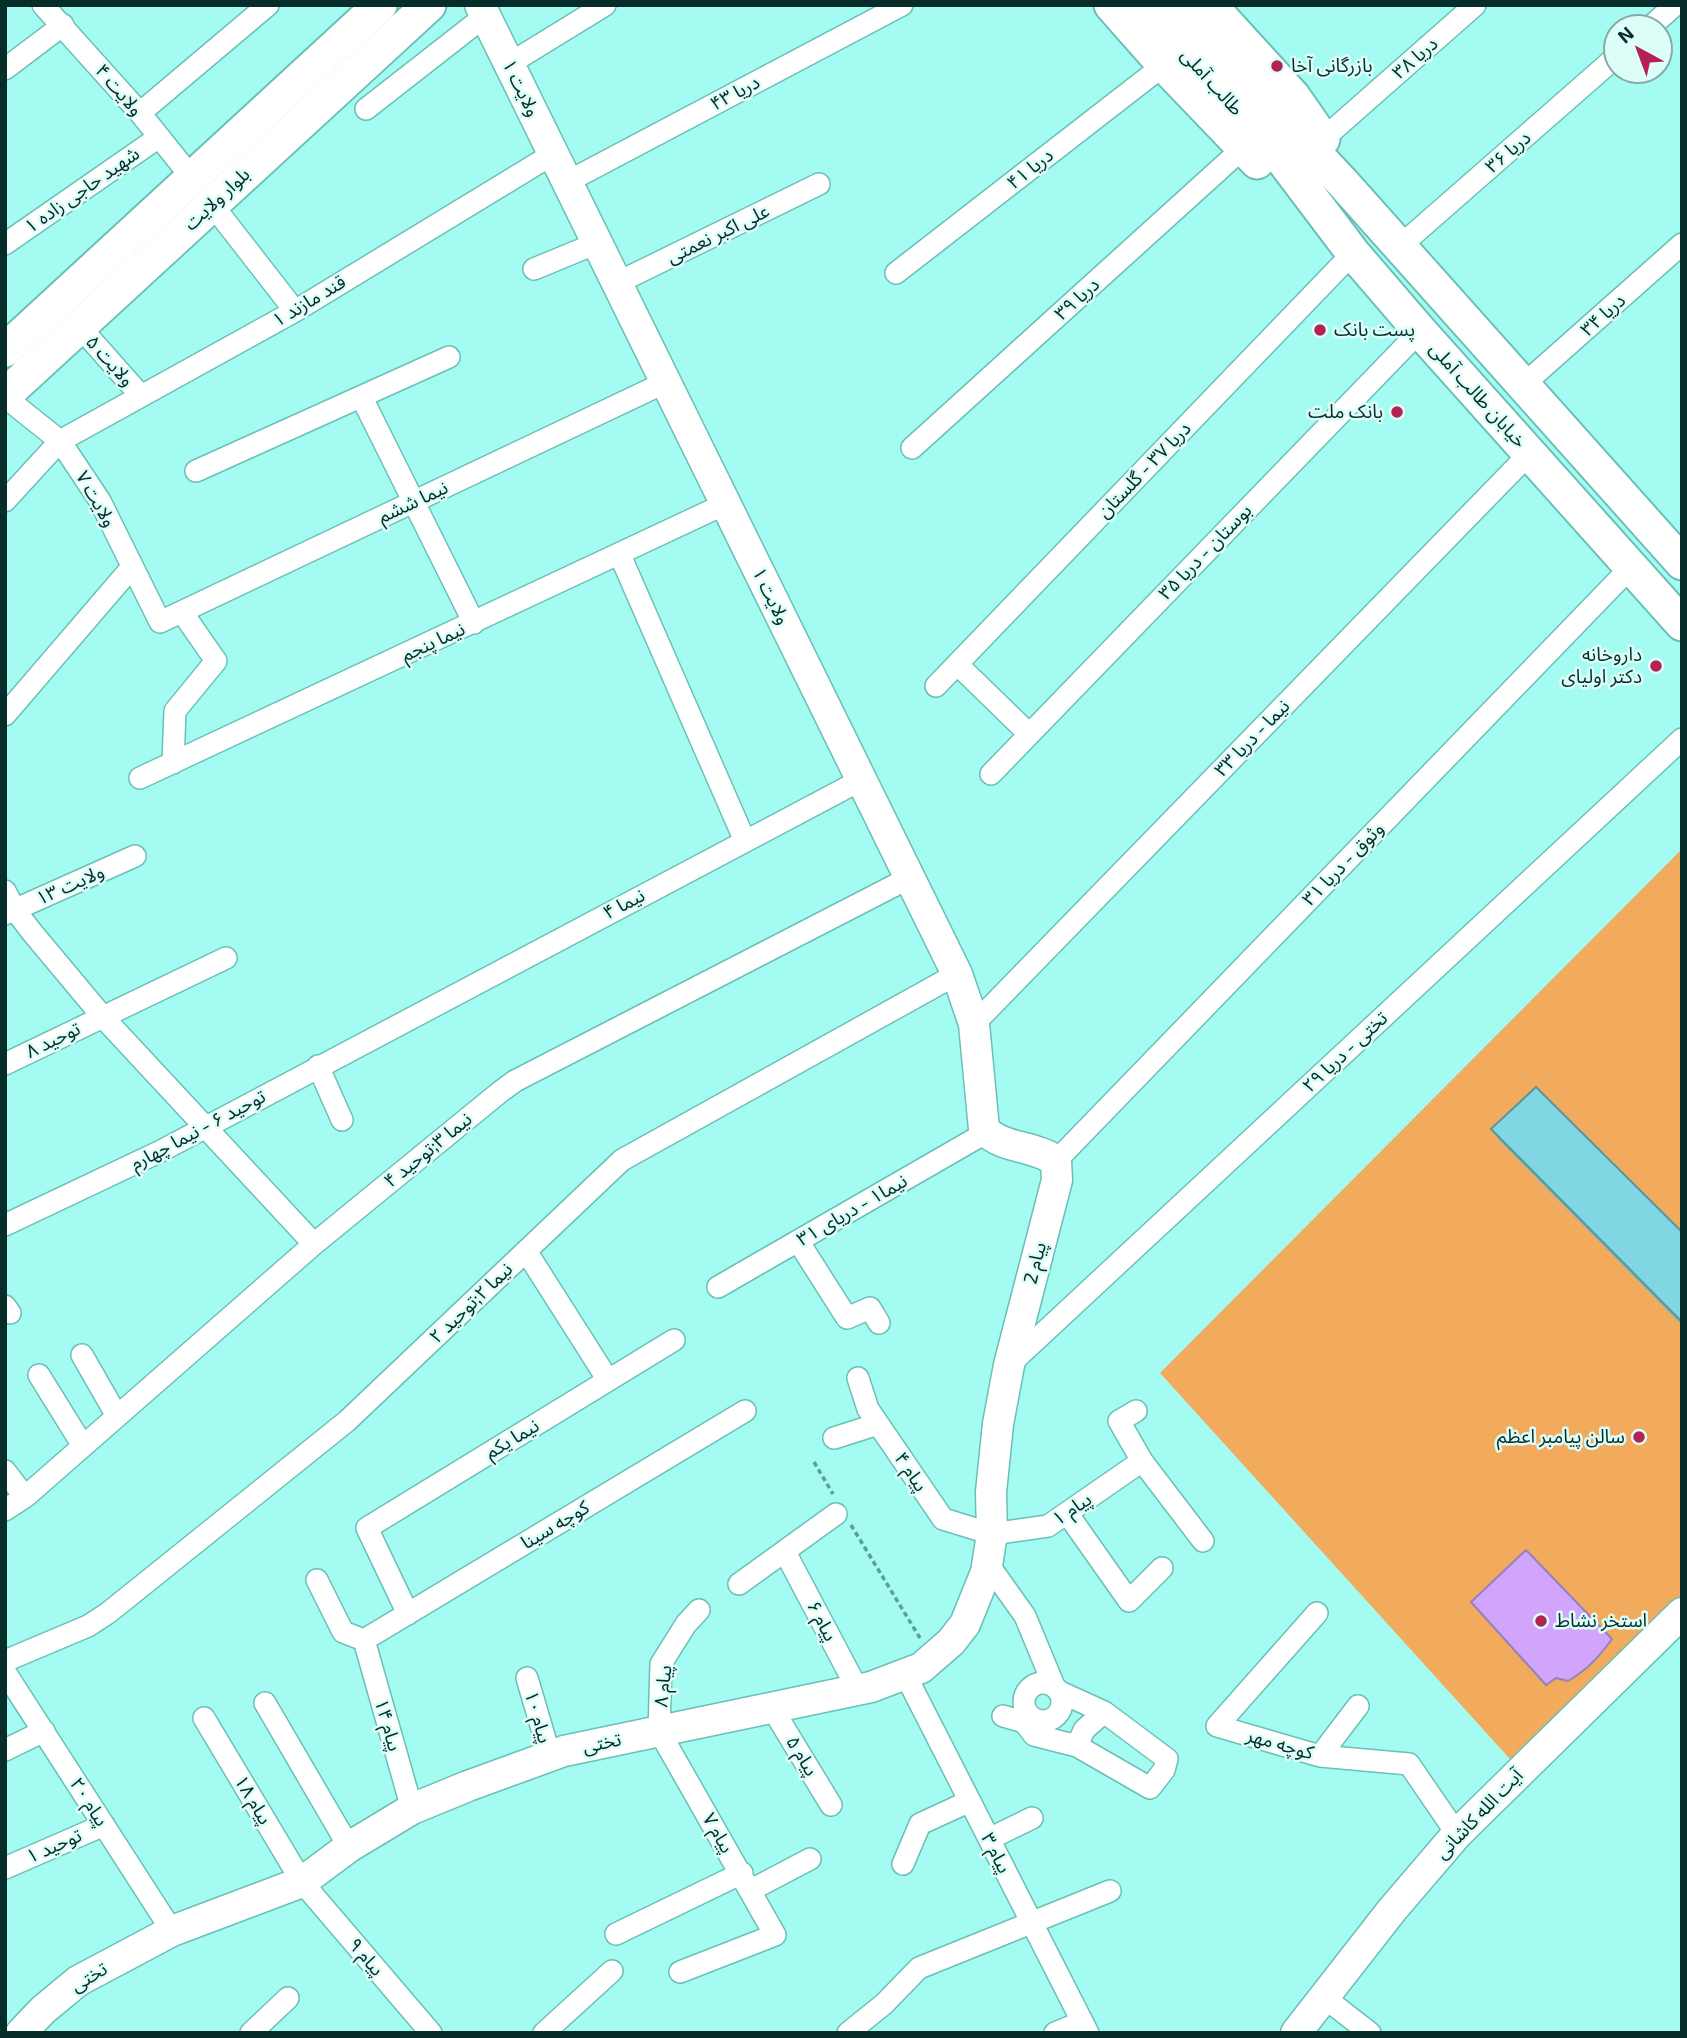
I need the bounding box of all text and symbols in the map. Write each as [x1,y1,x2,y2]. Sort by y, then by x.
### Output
north arrow [1603,14,1673,84]
text: N [1612,21,1638,47]
street label: دریا ۳۸ [1388,32,1442,84]
street label: طالب آملی [1176,44,1248,120]
place label: بازرگانی آخا [1291,55,1373,77]
street label: ولایت ۱ [497,56,545,120]
marker: بازرگانی آخا [1269,58,1285,74]
street label: ولایت ۴ [90,59,148,121]
street label: دریا ۴۳ [706,71,764,115]
street label: دریا ۳۶ [1481,126,1535,178]
street label: شهید حاجی زاده ۱ [20,142,144,238]
street label: دریا ۴۱ [1002,144,1058,194]
street label: بلوار ولایت [179,163,255,235]
street label: علی اکبر نعمتی [663,199,773,269]
street label: قند مازند ۱ [268,270,350,332]
street label: دریا ۳۹ [1050,273,1104,325]
street label: دریا ۳۴ [1576,289,1630,341]
place label: پست بانک [1334,319,1415,341]
marker: پست بانک [1312,322,1328,338]
street label: ولایت ۵ [81,331,139,391]
street label: خیابان طالب آملی [1425,338,1531,452]
place label: بانک ملت [1308,401,1383,423]
marker: بانک ملت [1389,404,1405,420]
street label: دریا ۳۷ - گلستان [1092,417,1196,523]
street label: ولایت ۷ [71,467,121,531]
street label: نیما ششم [374,476,452,528]
street label: بوستان - دریا ۳۵ [1154,499,1256,605]
street label: ولایت ۱ [747,564,795,628]
street label: نیما پنجم [397,617,469,667]
place label: داروخانه دکتر اولیای [1561,644,1642,688]
marker: داروخانه دکتر اولیای [1648,658,1664,674]
street label: نیما - دریا ۳۳ [1210,695,1294,781]
street label: وثوق - دریا ۳۱ [1297,817,1389,911]
street label: ولایت ۱۳ [32,860,108,910]
street label: نیما ۴ [599,884,649,924]
street label: تختی - دریا ۲۹ [1298,1007,1392,1097]
street label: توحید ۸ [22,1017,84,1063]
street label: توحید ۶ - نیما چهارم [126,1085,270,1175]
street label: نیما ۳;توحید ۴ [379,1108,477,1192]
street label: نیما۱ - دریای ۳۱ [793,1169,911,1251]
street label: پیام 2 [1019,1240,1051,1286]
street label: نیما ۲;توحید ۲ [425,1258,517,1348]
street label: نیما یکم [481,1414,543,1464]
place label: سالن پیامبر اعظم [1497,1426,1625,1448]
marker: سالن پیامبر اعظم [1631,1429,1647,1445]
street label: پیام ۴ [890,1448,932,1496]
street label: پیام ۱ [1048,1488,1096,1530]
street label: کوچه سینا [517,1496,593,1554]
street label: پیام ۶ [802,1597,842,1645]
place label: استخر نشاط [1555,1610,1647,1632]
marker: استخر نشاط [1533,1613,1549,1629]
street label: پیام ۸ [649,1664,677,1708]
street label: پیام ۱۰ [520,1688,556,1746]
street label: پیام ۱۴ [370,1696,406,1754]
street label: کوچه مهر [1244,1724,1316,1764]
street label: تختی [581,1728,623,1758]
street label: پیام ۵ [781,1732,823,1780]
street label: آیت الله کاشانی [1430,1764,1528,1864]
street label: پیام ۱۸ [229,1771,277,1829]
street label: پیام ۲۰ [65,1773,113,1831]
street label: پیام ۷ [697,1809,739,1857]
street label: توحید ۱ [23,1824,85,1868]
street label: پيام ۳ [976,1829,1016,1877]
street label: پیام ۹ [343,1933,389,1981]
street label: تختی [66,1957,112,1997]

